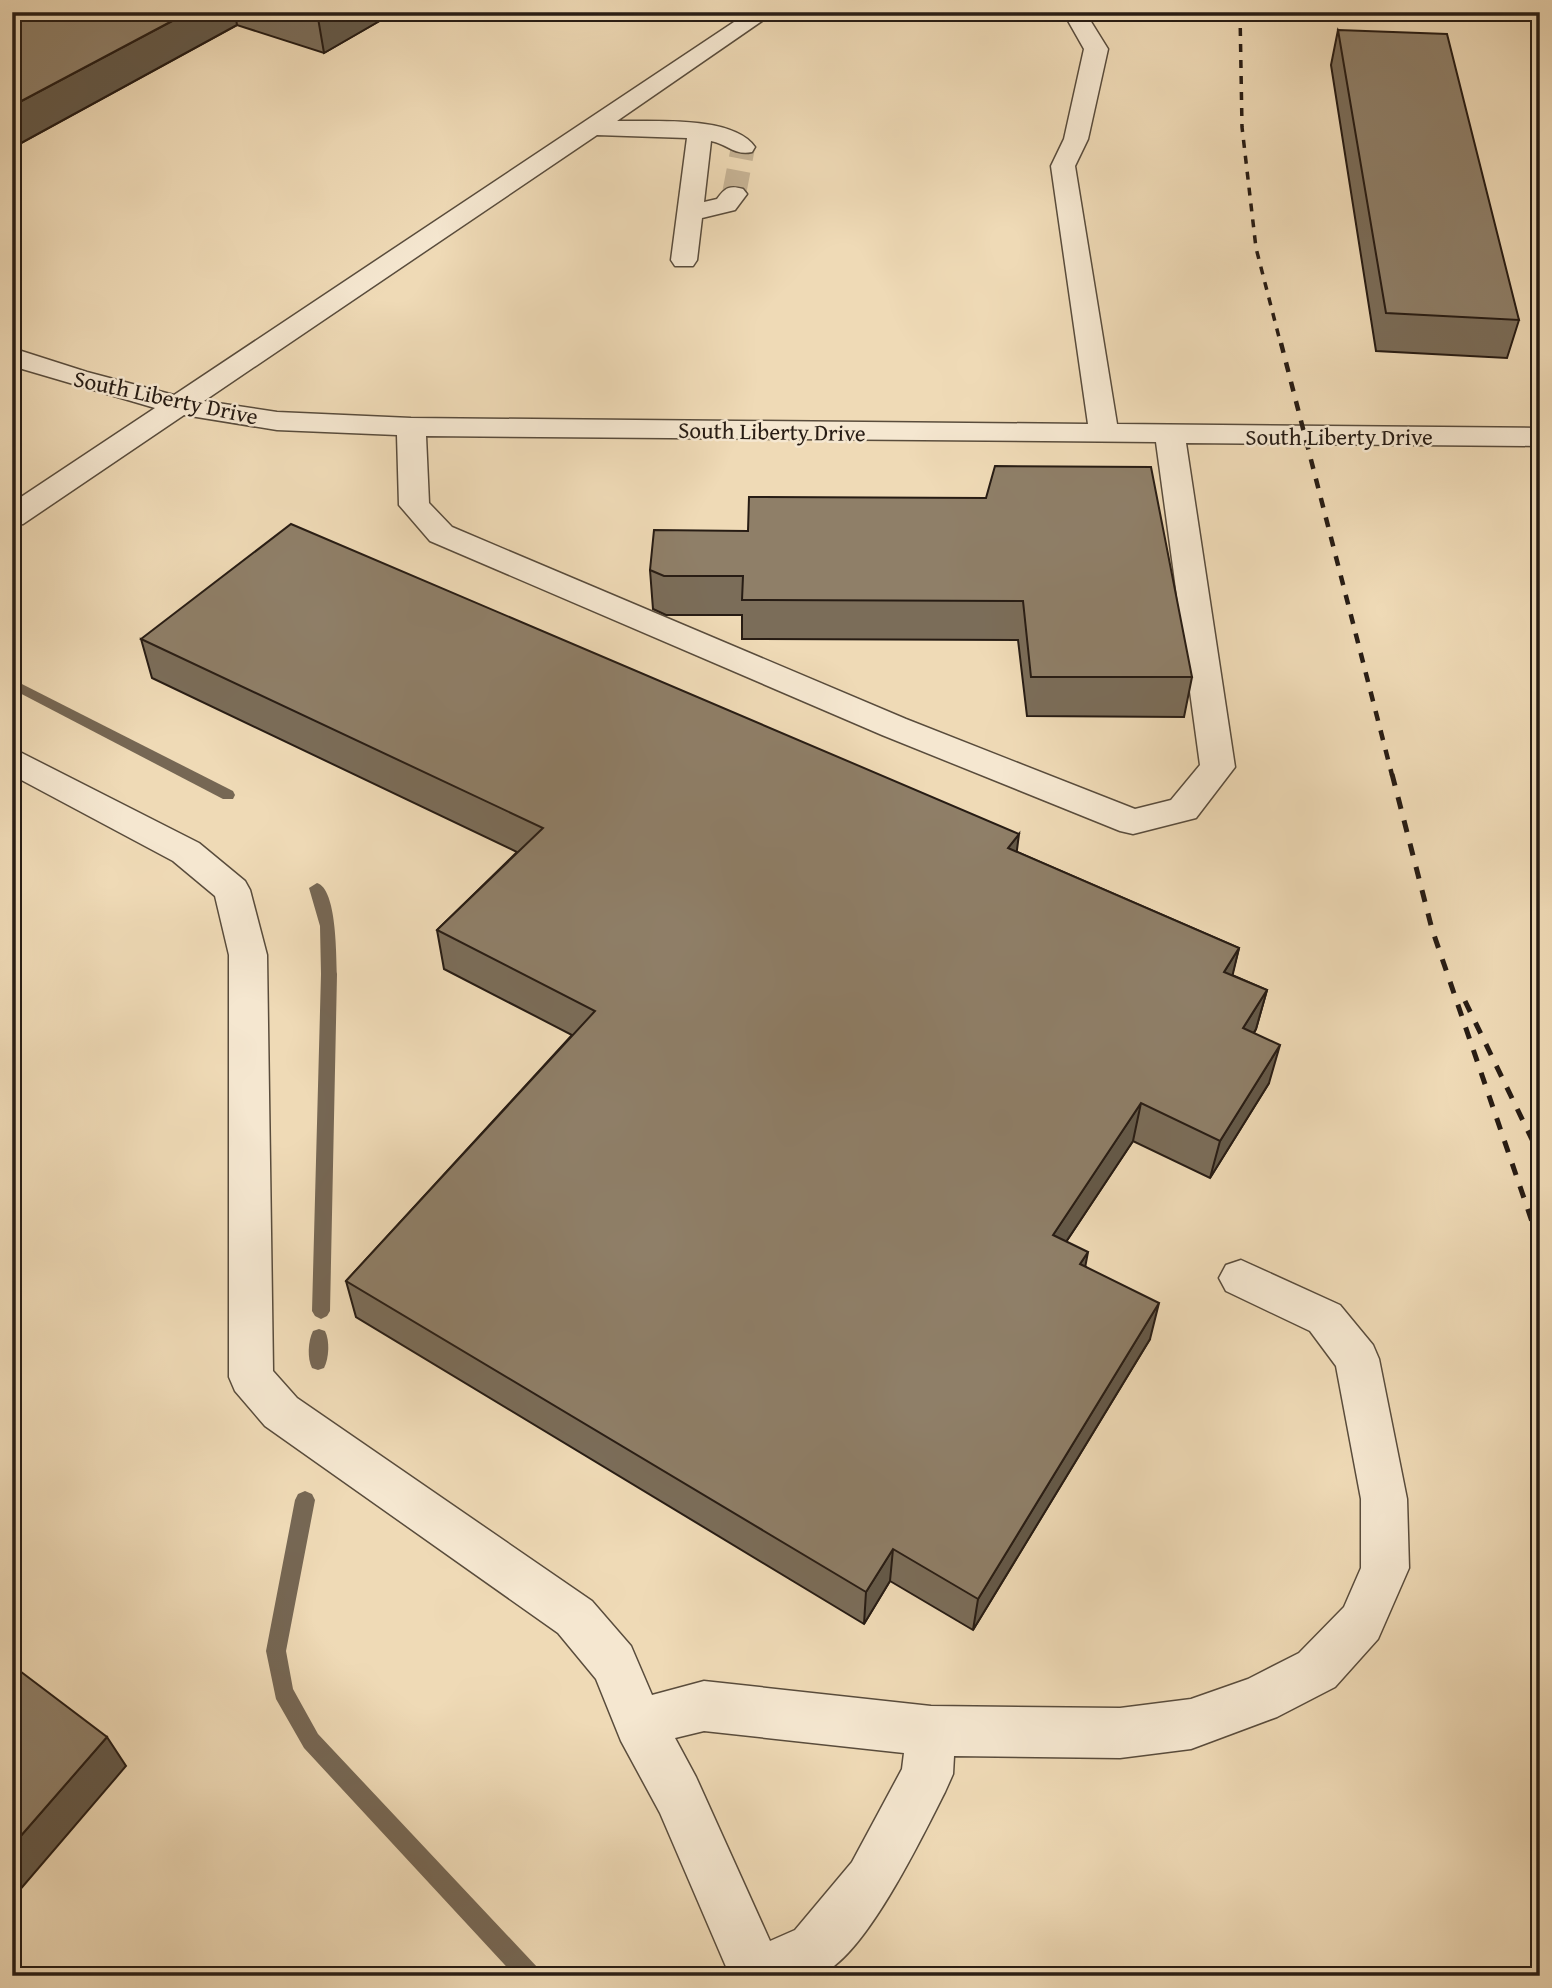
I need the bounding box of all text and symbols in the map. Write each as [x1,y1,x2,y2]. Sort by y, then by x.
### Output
street label: South Liberty Drive [71,361,261,433]
street label: South Liberty Drive [678,413,866,449]
street label: South Liberty Drive [1245,420,1433,453]

